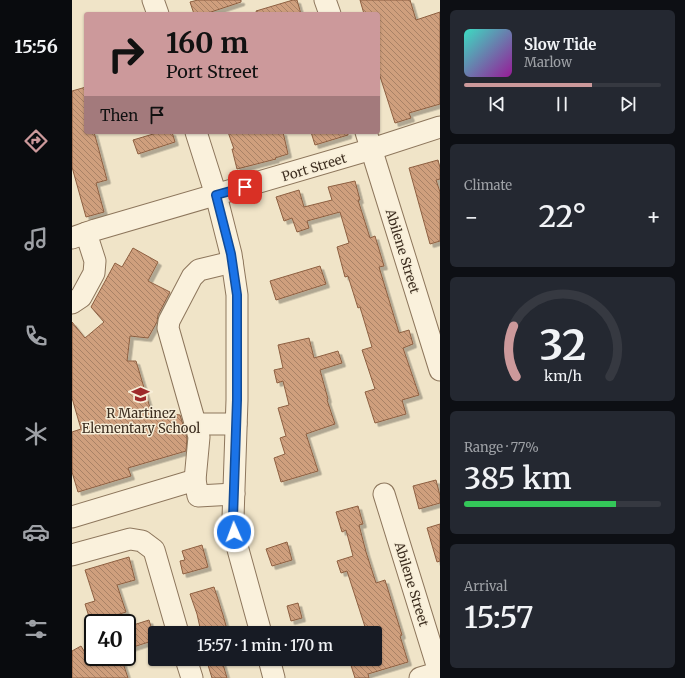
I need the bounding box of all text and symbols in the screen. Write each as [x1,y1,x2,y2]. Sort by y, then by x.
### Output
text: 160 m [166,25,248,61]
icon: right [100,28,152,80]
text: 15:56 [14,35,58,58]
text: Slow Tide [524,35,596,54]
text: Marlow [524,54,572,71]
text: Port Street [166,60,259,83]
icon: previous [486,93,508,115]
icon: pause [551,93,573,115]
icon: next [617,93,639,115]
icon: arrive [146,104,168,126]
text: Then [100,106,138,125]
icon: directions [22,127,50,155]
street label: Port Street [280,150,349,185]
pin [228,170,262,204]
icon: arrive [234,176,256,198]
text: Climate [464,177,512,194]
text: 22° [538,197,587,235]
text: − [464,203,479,231]
text: + [646,203,661,231]
street label: Abilene Street [381,206,423,295]
icon: music [22,225,50,253]
text: 32 [539,319,586,371]
icon: phone [22,322,50,350]
text: km/h [544,367,582,385]
school or university icon: R Martinez Elementary School [131,384,151,404]
place label: R Martinez Elementary School [82,405,200,437]
icon: climate [22,420,50,448]
text: Range · 77% [464,439,539,456]
text: 385 km [464,459,572,497]
position arrow [213,511,255,553]
icon: car [22,518,50,546]
street label: Abilene Street [390,539,432,628]
text: Arrival [464,578,507,595]
text: 15:57 [464,598,533,636]
speed limit sign: 40 [84,614,136,666]
icon: filters [22,615,50,643]
text: 15:57 · 1 min · 170 m [197,636,333,655]

